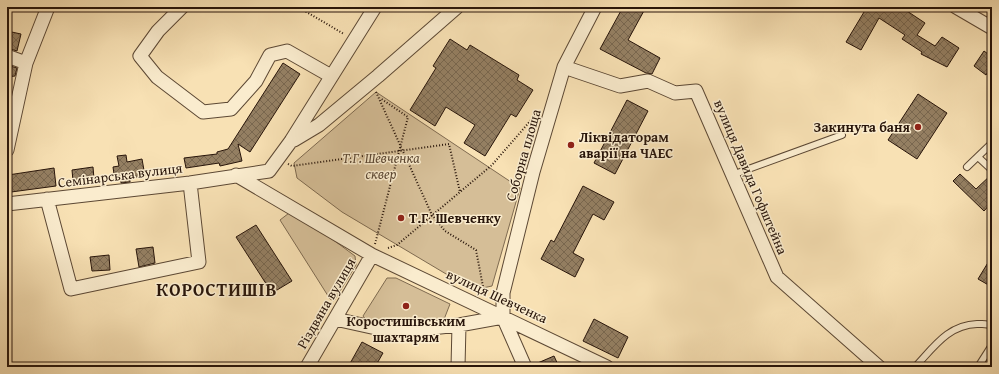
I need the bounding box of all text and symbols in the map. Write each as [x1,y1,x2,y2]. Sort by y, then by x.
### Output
street label: вулиця Давида Гофштейна [709,96,793,258]
street label: Соборна площа [500,106,546,203]
place label: Закинута баня [814,117,910,137]
marker: Закинута баня [913,122,923,132]
place label: Ліквідаторам аварії на ЧАЕС [579,127,673,163]
marker: Ліквідаторам аварії на ЧАЕС [566,140,576,150]
park label: Т.Г. Шевченка сквер [342,148,420,184]
street label: Семінарська вулиця [57,157,183,193]
place label: Т.Г. Шевченку [409,208,502,228]
marker: Т.Г. Шевченку [396,213,406,223]
street label: Різдвяна вулиця [292,254,360,352]
street label: вулиця Шевченка [443,264,551,328]
district label: КОРОСТИШІВ [156,276,278,303]
marker: Коростишівським шахтарям [401,301,411,311]
place label: Коростишівським шахтарям [346,311,466,347]

